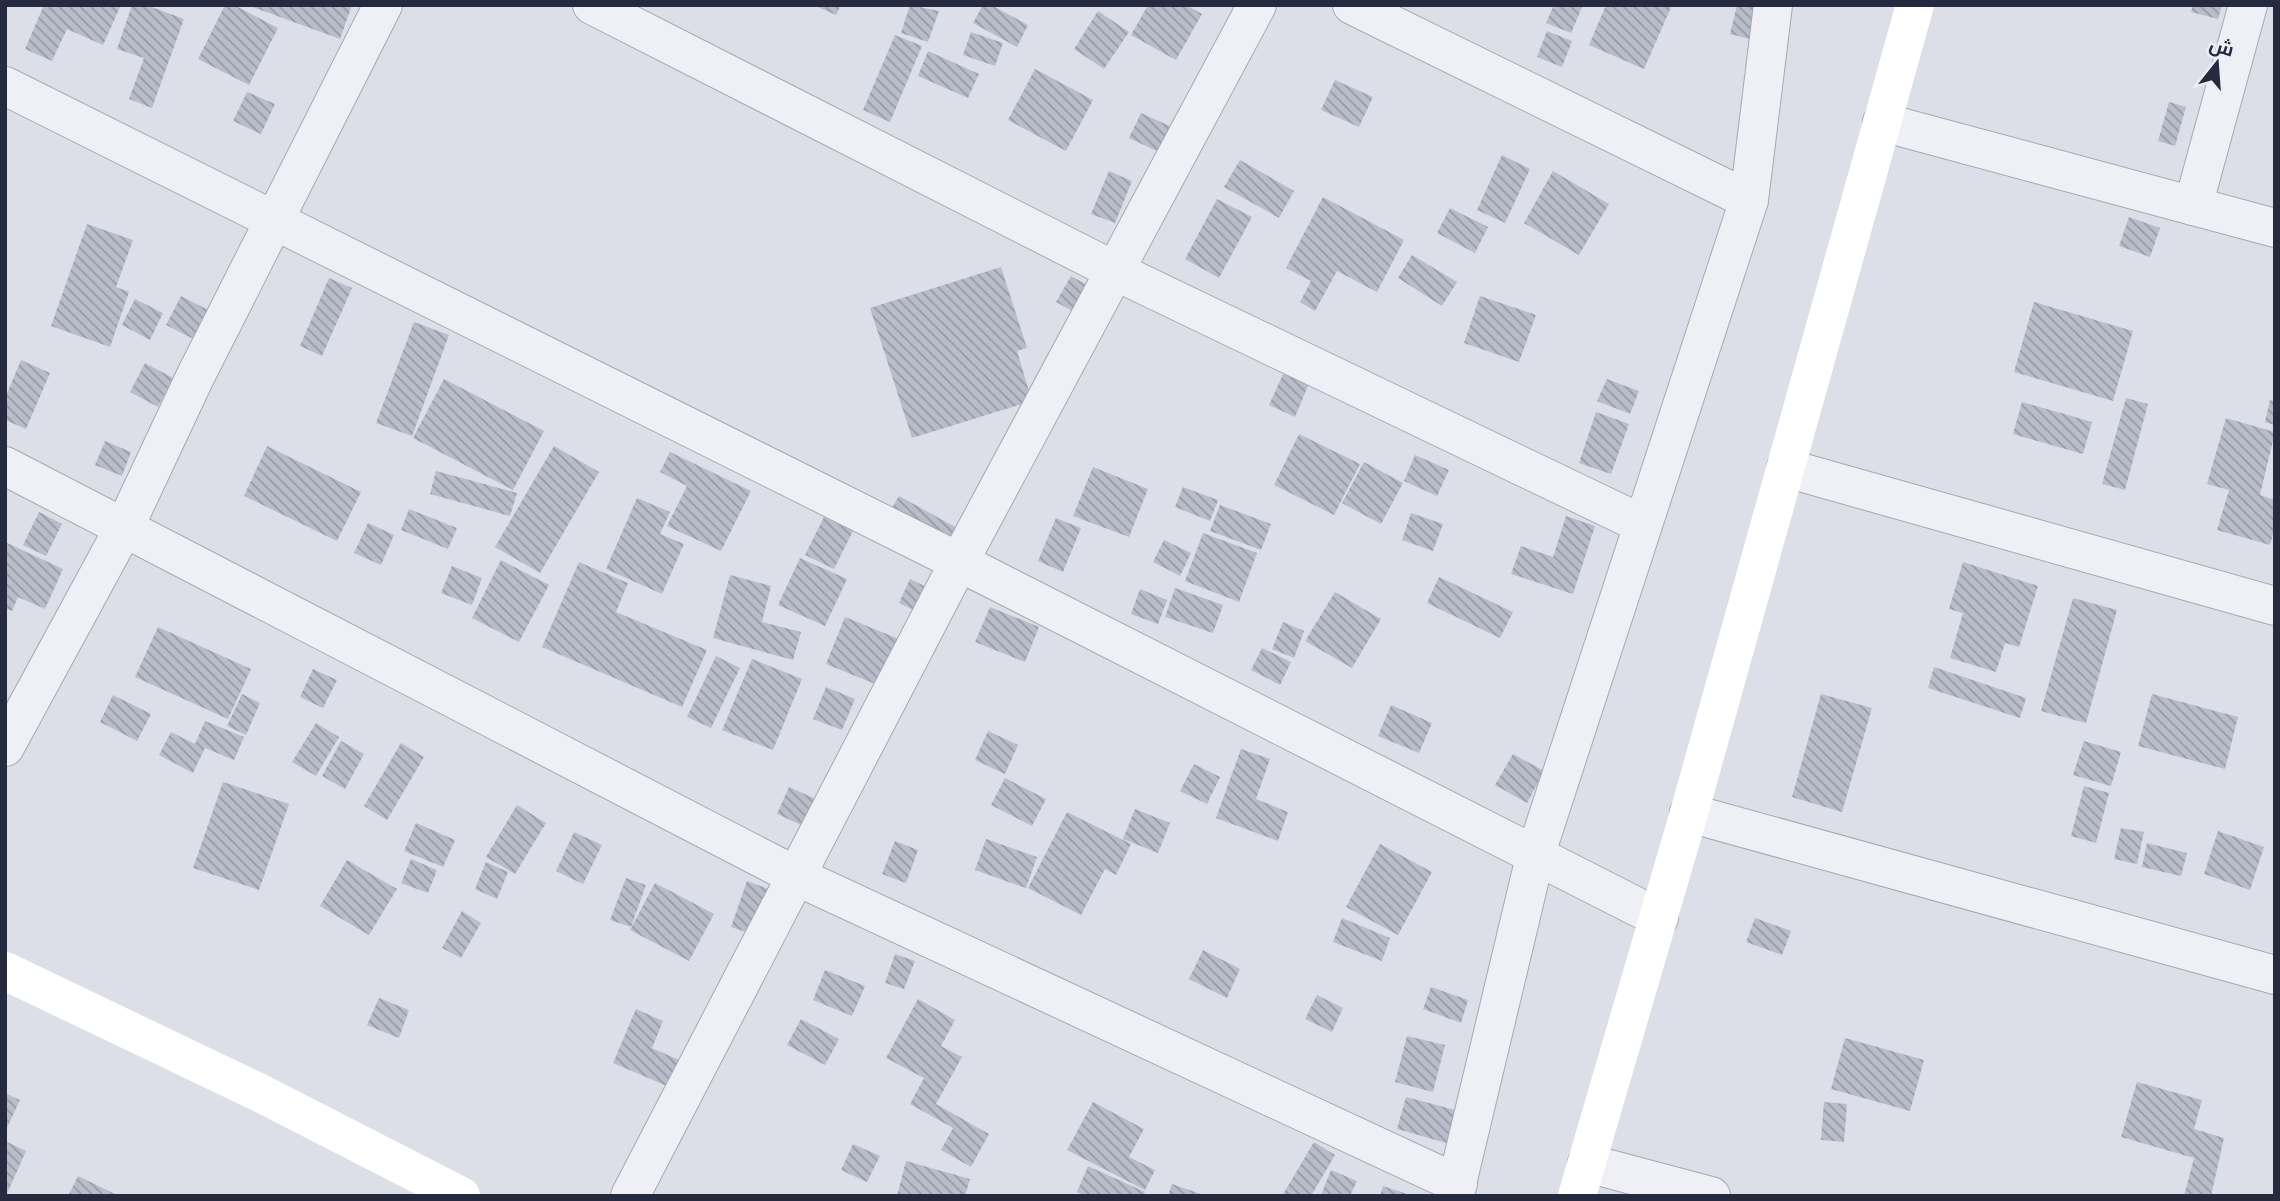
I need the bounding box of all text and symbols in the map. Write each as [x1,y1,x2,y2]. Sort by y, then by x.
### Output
north arrow [2182,28,2252,98]
text: ش [2207,32,2237,63]

